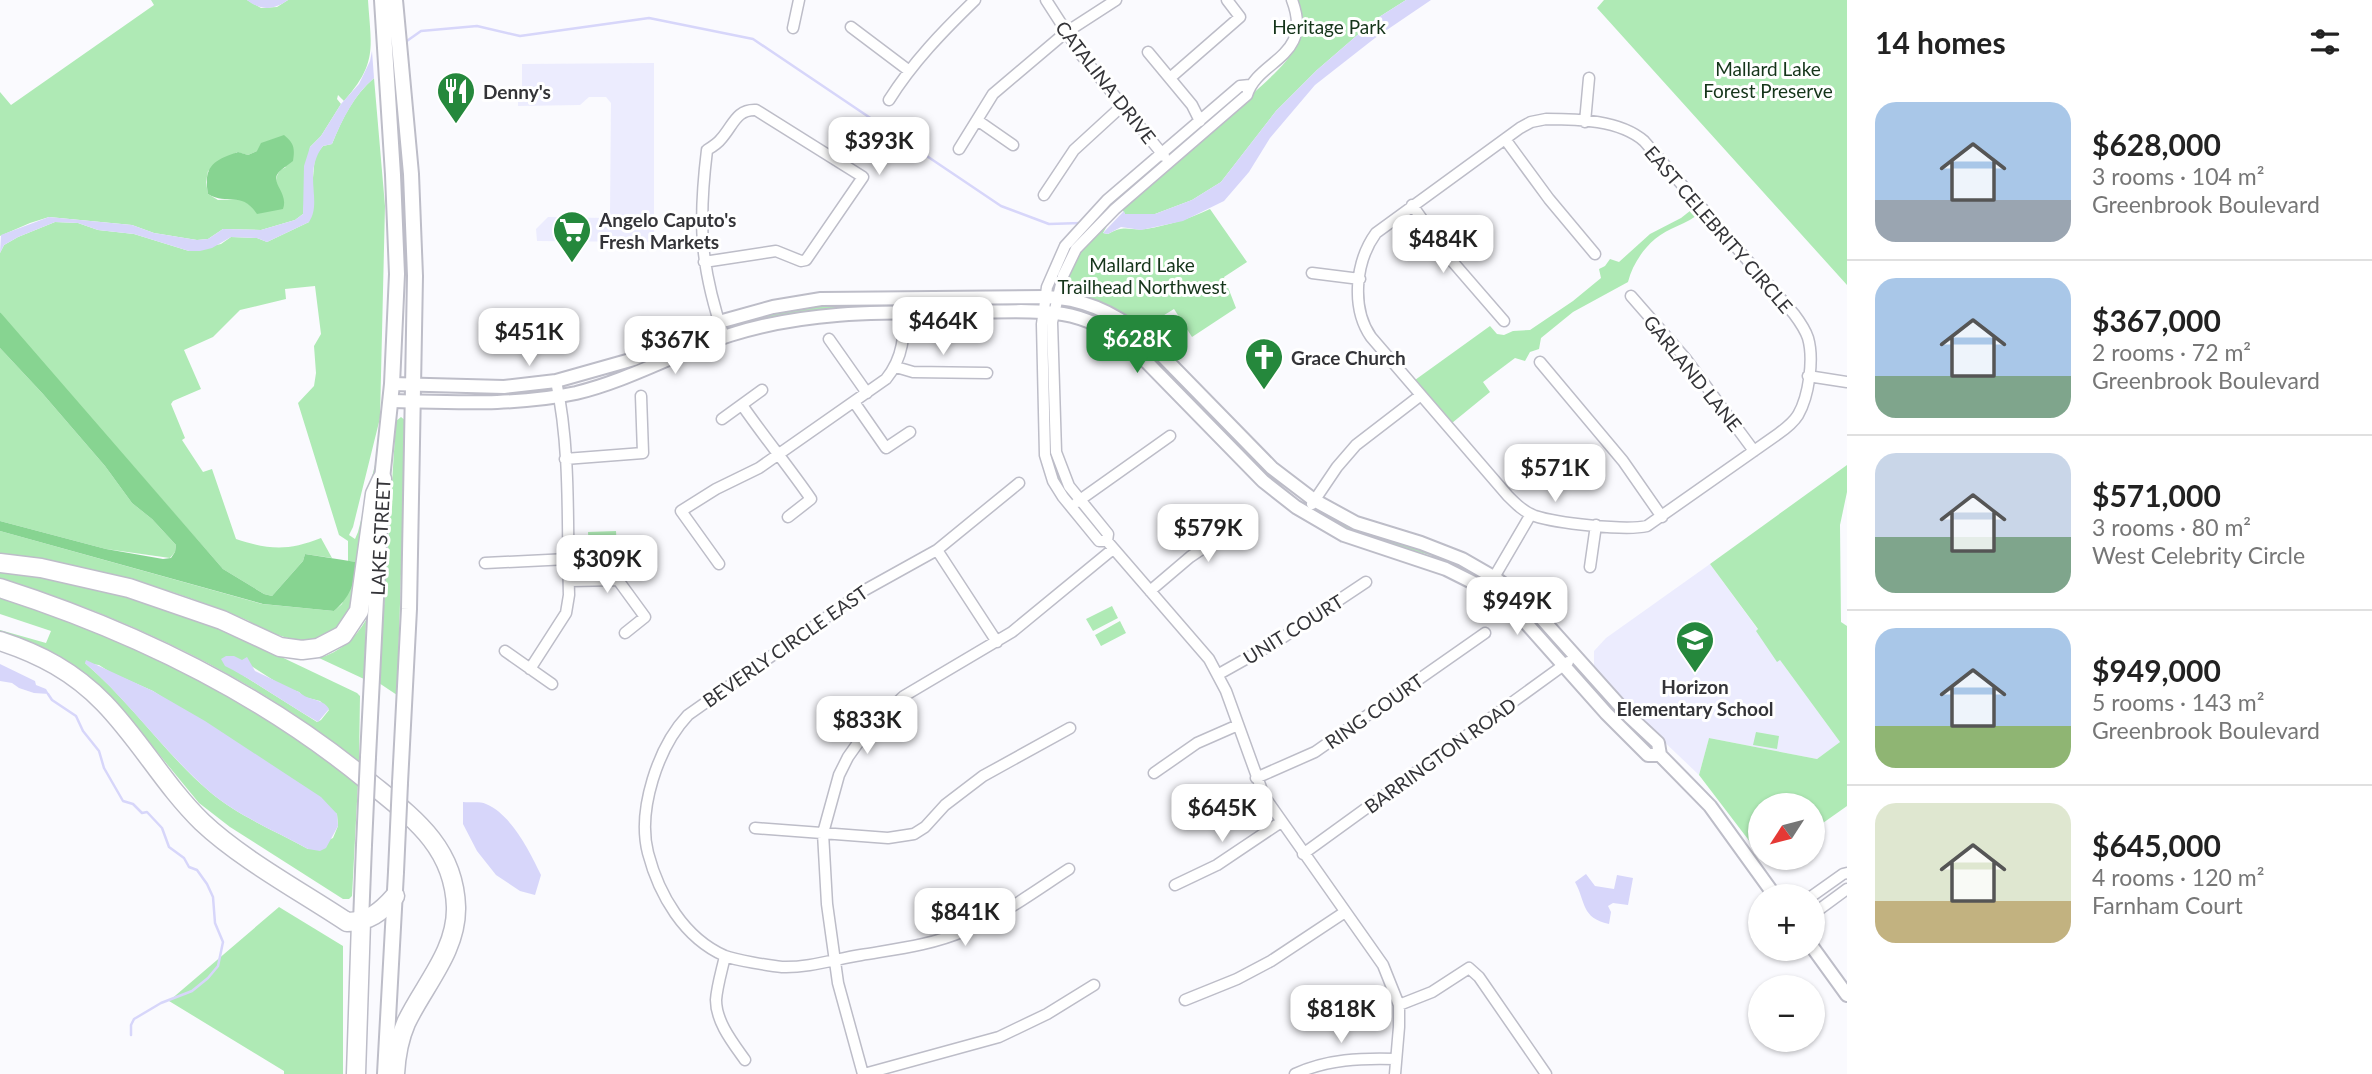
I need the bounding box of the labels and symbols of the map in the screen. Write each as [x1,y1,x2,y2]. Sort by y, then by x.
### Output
park label: Heritage Park [1272,15,1386,38]
street label: CATALINA DRIVE [1051,16,1161,148]
park label: Mallard Lake Forest Preserve [1703,57,1833,102]
restaurant icon: Denny's [435,70,477,125]
place label: Denny's [483,80,551,103]
pin: $393K [830,118,928,177]
street label: EAST CELEBRITY CIRCLE [1640,141,1798,317]
place label: Angelo Caputo's Fresh Markets [598,208,736,253]
supermarket icon: Angelo Caputo's Fresh Markets [551,209,593,264]
pin: $484K [1394,216,1492,275]
park label: Mallard Lake Trailhead Northwest [1057,253,1227,298]
pin: $464K [894,298,992,357]
pin: $451K [480,308,578,368]
street label: GARLAND LANE [1639,310,1747,436]
pin: $367K [626,316,724,376]
pin: $628K [1088,316,1186,375]
church icon: Grace Church [1243,336,1285,391]
place label: Grace Church [1291,346,1406,369]
pin: $571K [1506,444,1604,504]
street label: LAKE STREET [365,478,395,596]
pin: $579K [1159,504,1257,564]
pin: $309K [558,536,656,595]
pin: $949K [1468,578,1566,637]
street label: BEVERLY CIRCLE EAST [698,580,872,712]
street label: UNIT COURT [1239,589,1347,669]
school or university icon: Horizon Elementary School [1674,619,1716,674]
street label: RING COURT [1320,669,1428,753]
place label: Horizon Elementary School [1616,675,1774,720]
street label: BARRINGTON ROAD [1360,692,1520,818]
pin: $833K [818,696,916,756]
pin: $645K [1173,784,1271,844]
north arrow [1748,793,1825,870]
pin: $841K [916,888,1014,948]
pin: $818K [1292,986,1390,1045]

